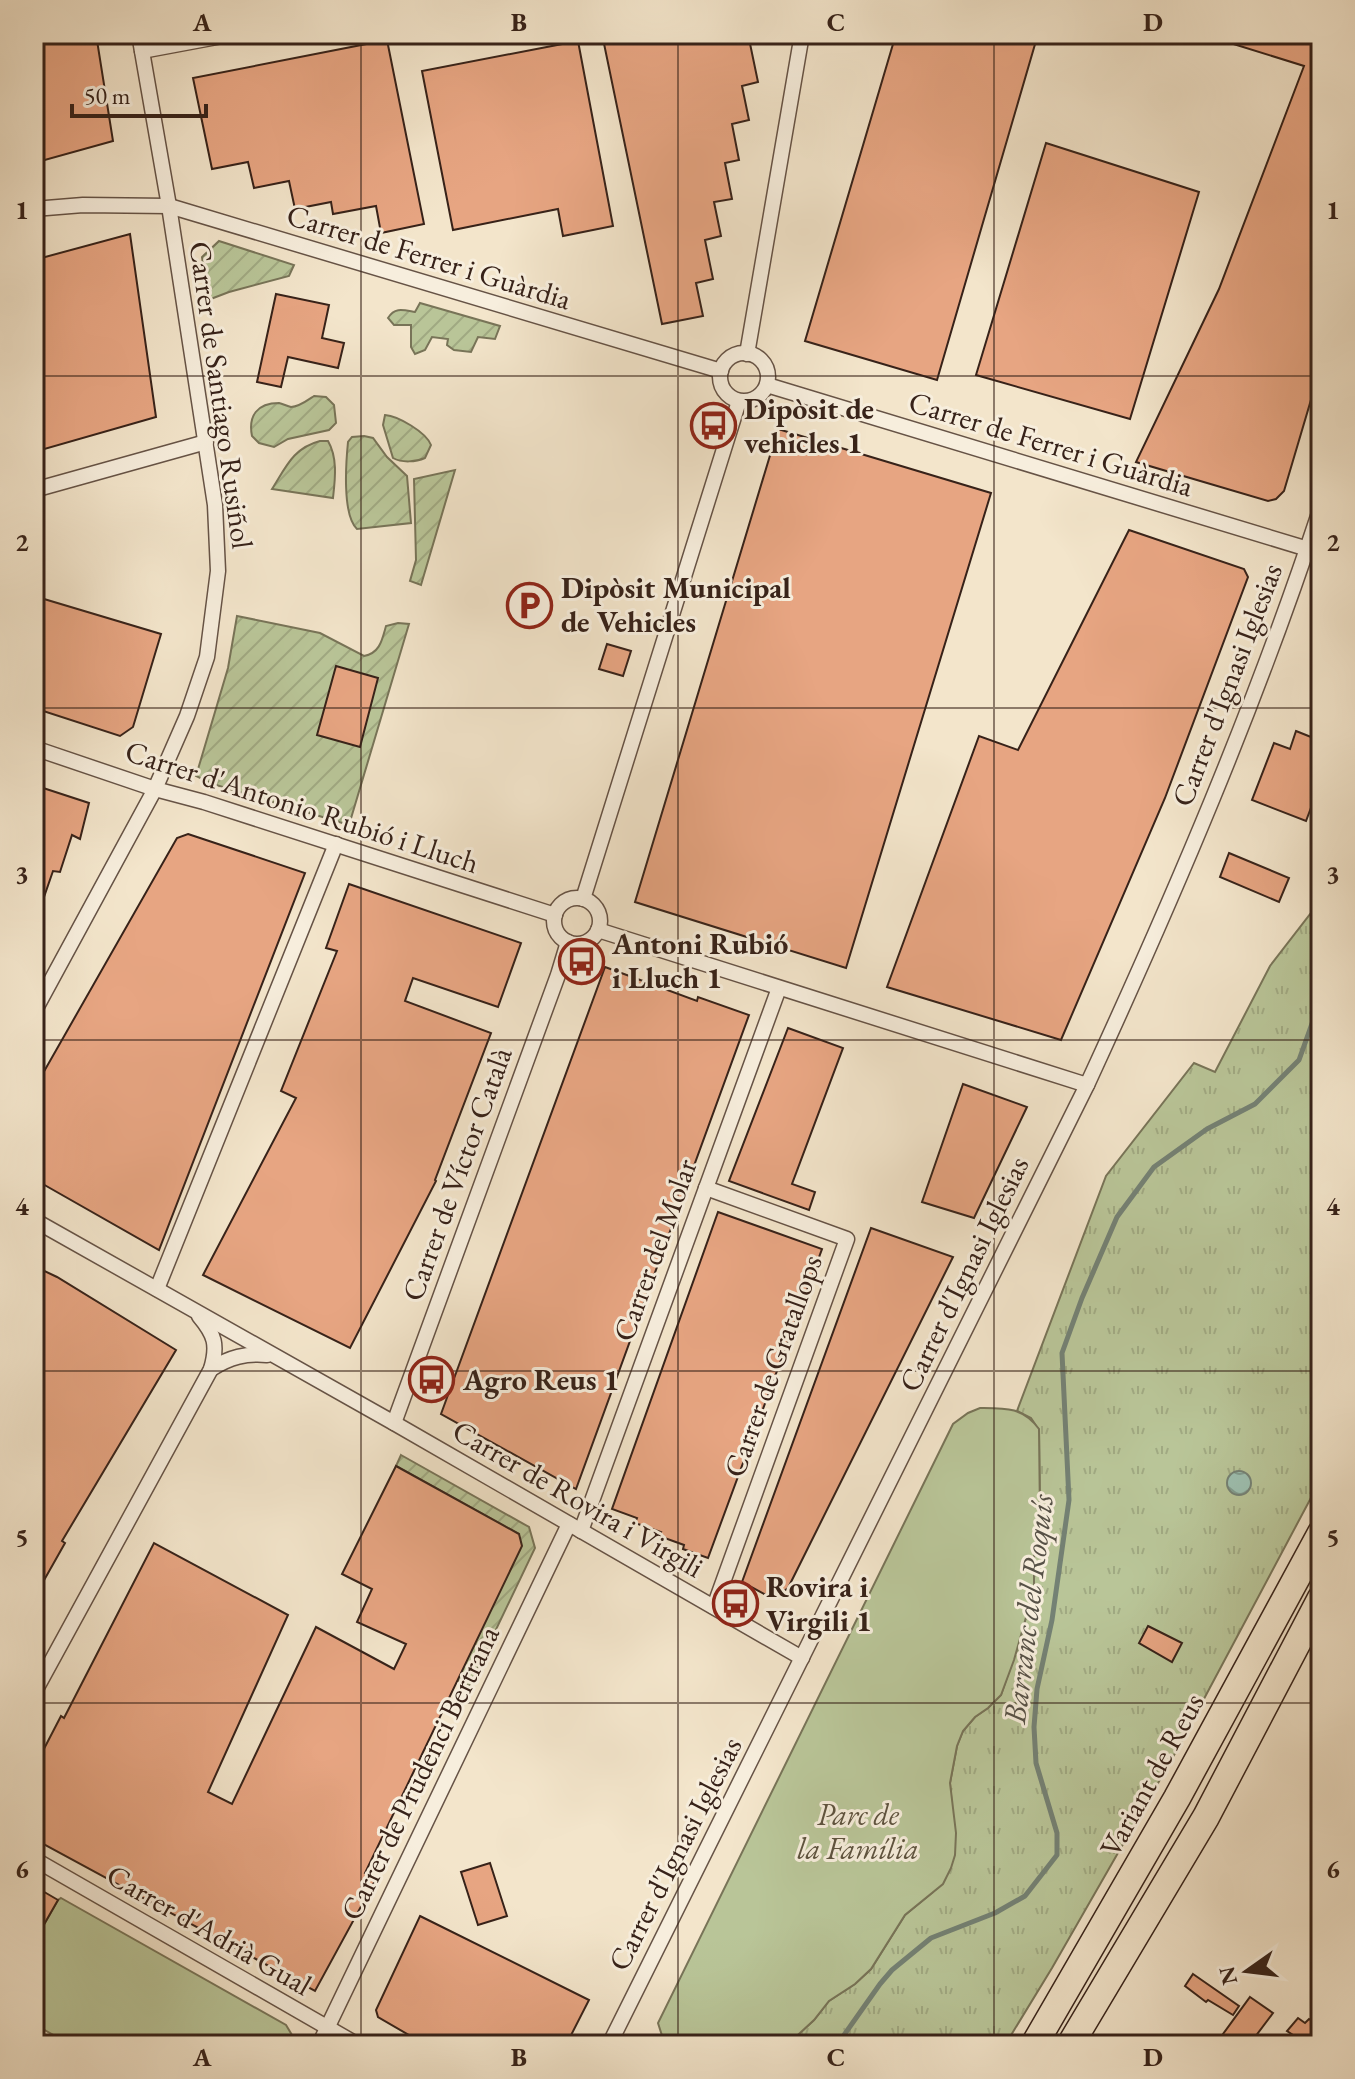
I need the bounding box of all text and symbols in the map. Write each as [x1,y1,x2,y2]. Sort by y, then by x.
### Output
text: A [192,5,212,39]
text: B [511,5,527,39]
text: C [827,5,845,39]
text: D [1143,5,1163,39]
scale bar [72,68,206,118]
text: 50 m [84,80,131,111]
text: 1 [15,193,29,227]
text: 1 [1326,193,1340,227]
street label: Carrer de Ferrer i Guàrdia [282,195,576,318]
street label: Carrer de Santiago Rusiñol [181,239,262,551]
street label: Carrer de Ferrer i Guàrdia [904,382,1198,505]
place label: Dipòsit de vehicles 1 [744,389,874,462]
bus stop icon: Dipòsit de vehicles 1 [689,402,737,450]
text: 2 [15,525,29,559]
text: 2 [1326,525,1340,559]
street label: Carrer d'Ignasi Iglesias [1162,558,1291,812]
place label: Dipòsit Municipal de Vehicles [561,568,791,641]
parking icon: Dipòsit Municipal de Vehicles [506,581,554,629]
street label: Carrer d'Antonio Rubió i Lluch [120,731,484,882]
text: 3 [15,857,29,891]
text: 3 [1326,857,1340,891]
place label: Antoni Rubió i Lluch 1 [611,924,788,997]
bus stop icon: Antoni Rubió i Lluch 1 [557,937,605,985]
street label: Carrer de Víctor Català [393,1042,521,1306]
street label: Carrer d'Ignasi Iglesias [890,1150,1037,1398]
street label: Carrer del Molar [604,1153,706,1346]
text: 4 [15,1189,29,1223]
text: 4 [1326,1189,1340,1223]
street label: Carrer de Gratallops [714,1249,831,1482]
bus stop icon: Agro Reus 1 [408,1356,456,1404]
place label: Agro Reus 1 [462,1360,619,1399]
street label: Carrer de Rovira i Virgili [446,1411,711,1586]
water label: Barranc del Roquís [993,1492,1063,1727]
text: 5 [15,1520,29,1554]
text: 5 [1326,1520,1340,1554]
place label: Rovira i Virgili 1 [766,1567,872,1640]
bus stop icon: Rovira i Virgili 1 [711,1580,759,1628]
street label: Carrer de Prudenci Bertrana [331,1619,508,1927]
street label: Variant de Reus [1091,1686,1213,1863]
street label: Carrer d'Ignasi Iglesias [599,1730,750,1977]
park label: Parc de la Família [797,1795,919,1868]
text: 6 [15,1852,29,1886]
text: 6 [1326,1852,1340,1886]
street label: Carrer d'Adrià Gual [100,1855,319,2004]
north arrow [1207,1931,1287,2011]
text: N [1212,1963,1244,1988]
text: A [192,2040,212,2074]
text: B [511,2040,527,2074]
text: C [827,2040,845,2074]
text: D [1143,2040,1163,2074]

